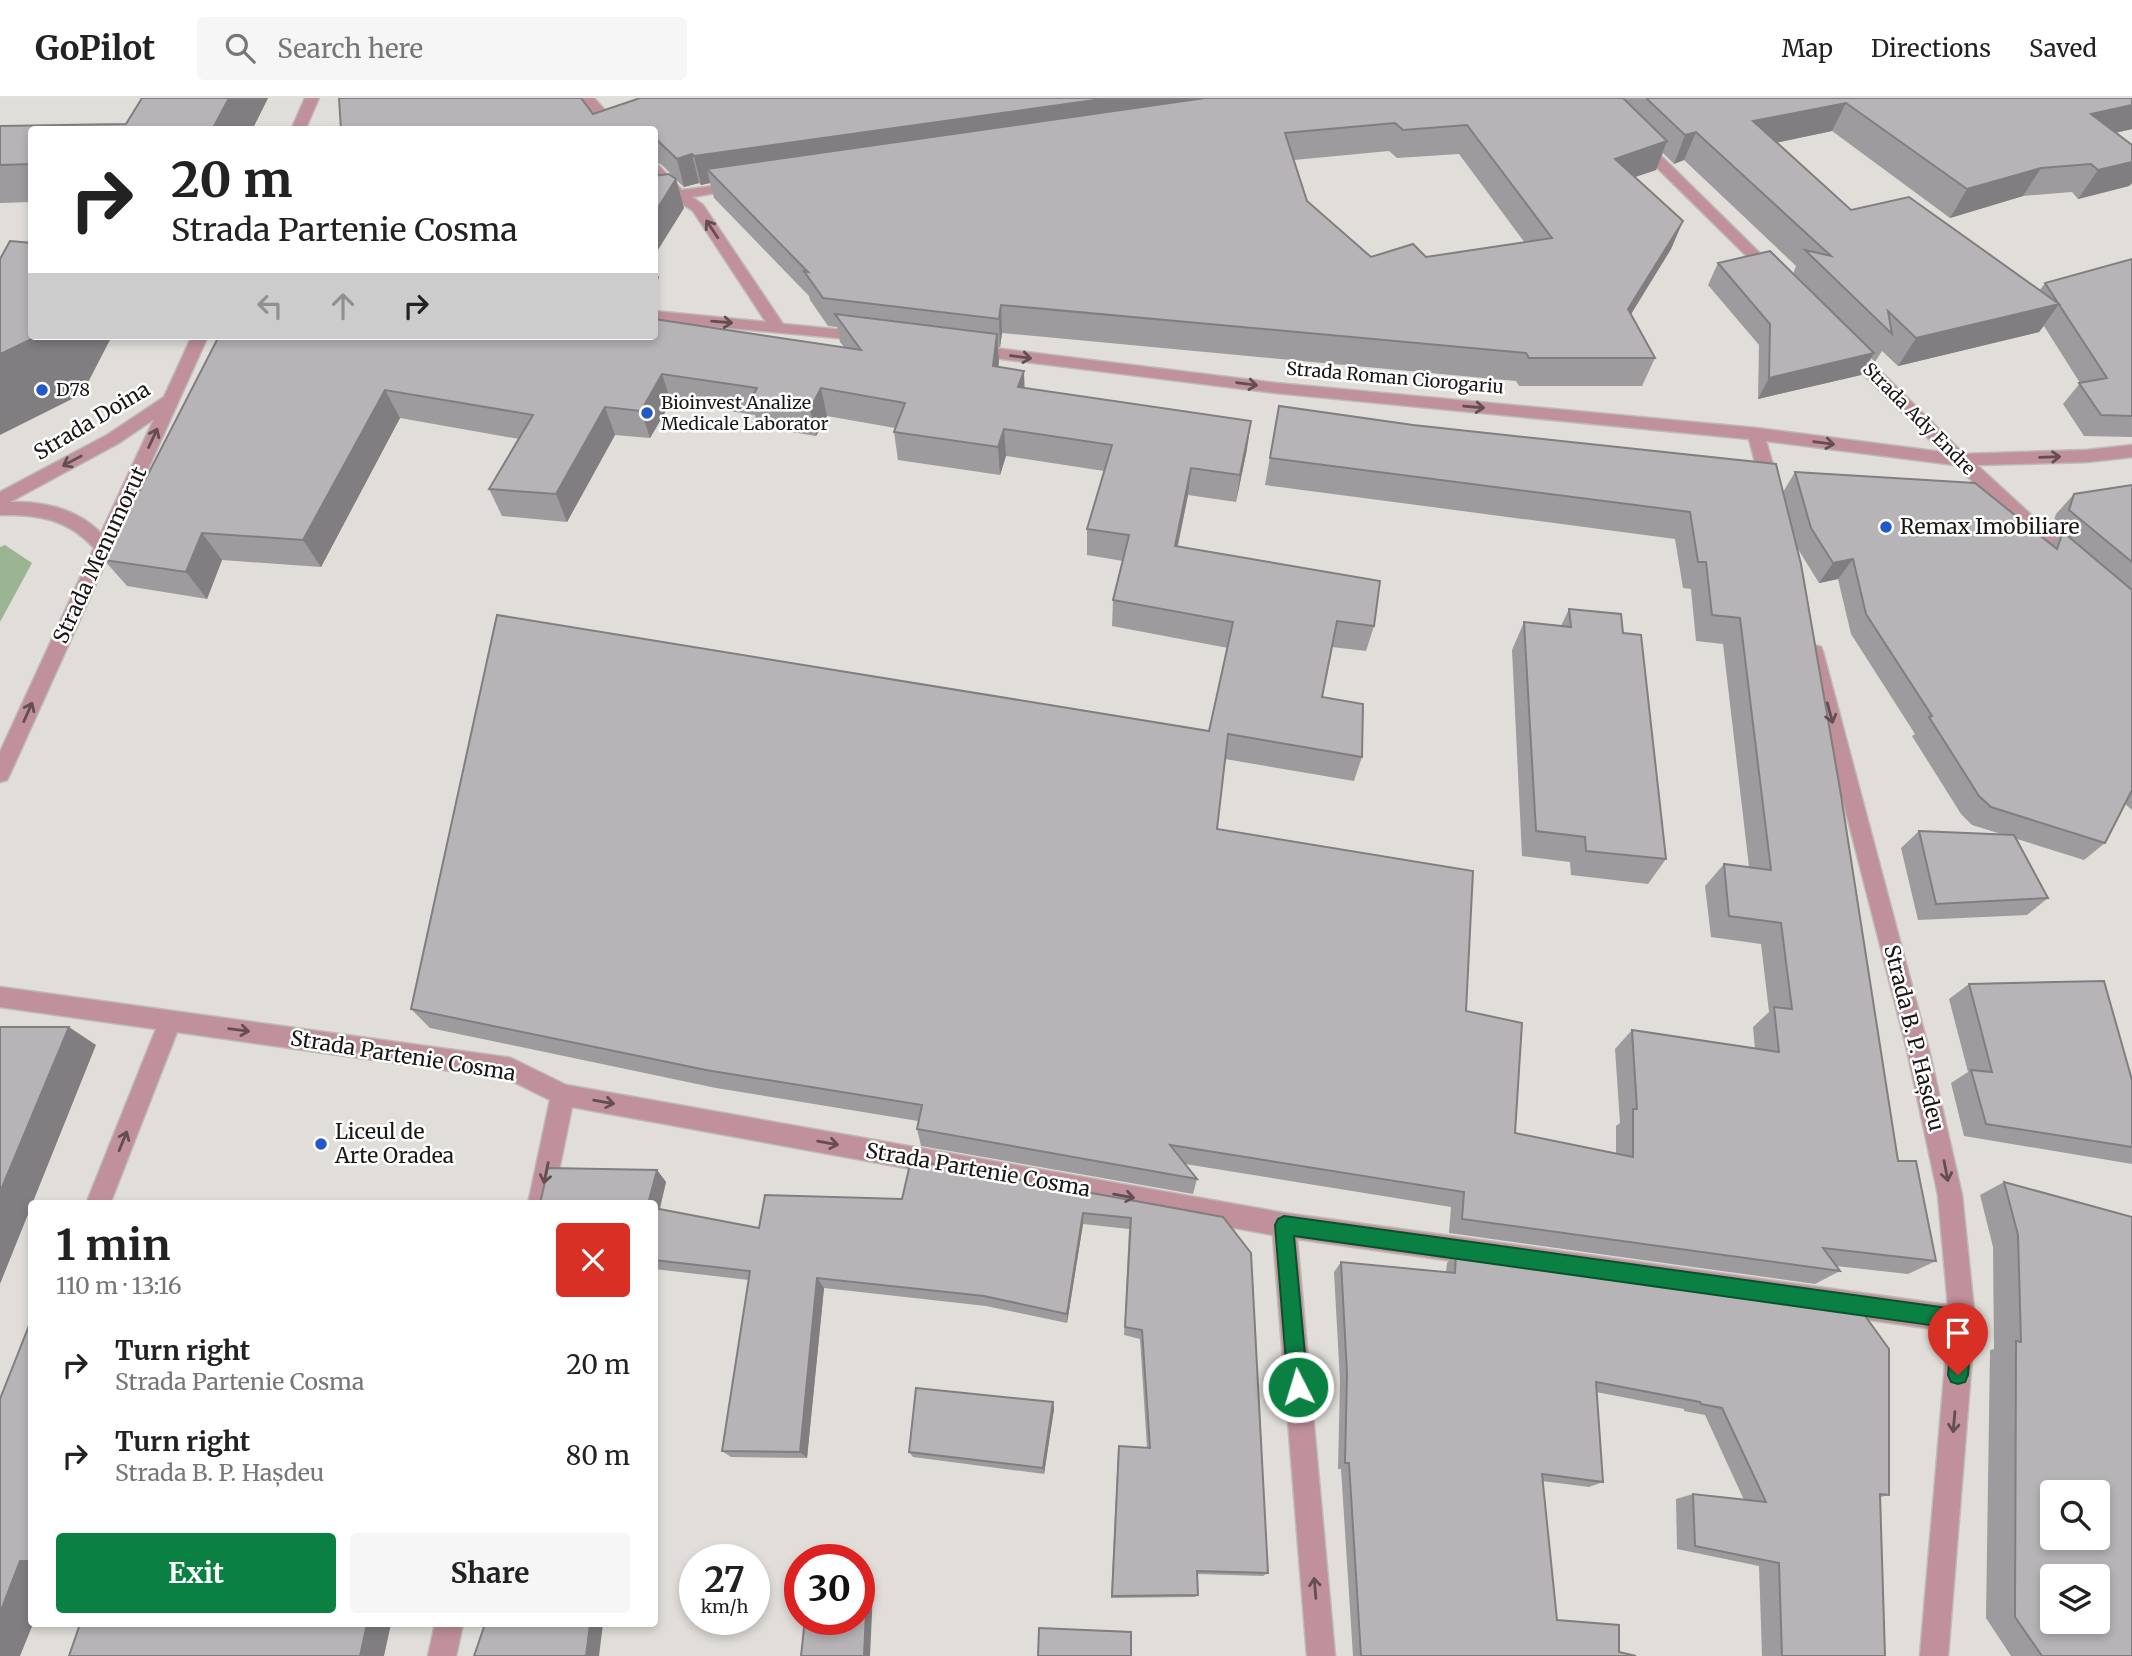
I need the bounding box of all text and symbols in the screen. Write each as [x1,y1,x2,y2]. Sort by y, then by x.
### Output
search box [197,17,687,80]
text: GoPilot [35,28,155,69]
icon: search [221,29,259,67]
text: Search here [277,32,423,65]
text: Map [1782,33,1833,64]
text: Directions [1871,33,1991,64]
text: Saved [2029,33,2097,64]
text: 20 m [171,149,292,210]
icon: right [56,154,147,245]
text: Strada Partenie Cosma [171,210,518,250]
one-way arrow [705,220,719,240]
icon: left [251,287,289,325]
icon: ahead [324,287,362,325]
icon: right [397,287,435,325]
one-way arrow [711,316,733,329]
one-way arrow [1010,350,1032,363]
street label: Strada Roman Ciorogariu [1285,357,1505,398]
street label: Strada Ady Endre [1858,358,1980,480]
street label: Strada Doina [29,375,155,466]
place label: D78 [56,378,90,401]
one-way arrow [1235,378,1258,391]
marker: D78 [34,382,50,398]
place label: Bioinvest Analize Medicale Laborator [661,391,829,435]
one-way arrow [1462,400,1484,413]
marker: Bioinvest Analize Medicale Laborator [639,405,655,421]
one-way arrow [147,428,160,449]
one-way arrow [1812,436,1835,449]
one-way arrow [2039,451,2062,464]
one-way arrow [62,455,82,469]
street label: Strada Menumorut [47,462,152,647]
place label: Remax Imobiliare [1900,513,2079,540]
marker: Remax Imobiliare [1878,519,1894,535]
one-way arrow [1824,701,1837,724]
one-way arrow [22,702,35,723]
street label: Strada B. P. Hașdeu [1878,942,1951,1134]
one-way arrow [227,1023,250,1036]
street label: Strada Partenie Cosma [289,1024,518,1087]
one-way arrow [592,1096,615,1109]
place label: Liceul de Arte Oradea [334,1118,454,1169]
one-way arrow [118,1130,131,1152]
marker: Liceul de Arte Oradea [313,1136,329,1152]
one-way arrow [816,1136,839,1150]
street label: Strada Partenie Cosma [864,1136,1092,1203]
one-way arrow [1939,1159,1953,1182]
one-way arrow [539,1161,553,1184]
one-way arrow [1112,1190,1135,1203]
text: 1 min [56,1219,170,1271]
button: close [556,1223,630,1297]
text: 110 m · 13:16 [56,1271,182,1300]
pin [1928,1303,1988,1375]
icon: arrive [1939,1314,1977,1352]
text: Turn right [115,1334,250,1367]
icon: right [56,1346,94,1384]
text: 20 m [566,1348,630,1381]
position arrow [1261,1350,1335,1424]
text: Strada Partenie Cosma [115,1367,364,1396]
one-way arrow [1947,1410,1960,1432]
text: Turn right [115,1425,250,1458]
icon: right [56,1437,94,1475]
text: 80 m [566,1439,630,1472]
text: Strada B. P. Hașdeu [115,1458,324,1487]
map controls [2040,1480,2110,1634]
button: search [2040,1480,2110,1550]
button: Exit [56,1533,336,1613]
button: Share [350,1533,630,1613]
speed limit sign: 30 [784,1544,875,1635]
text: 27 [704,1558,745,1602]
button: layers [2040,1564,2110,1634]
one-way arrow [1308,1577,1321,1600]
text: km/h [701,1595,748,1618]

